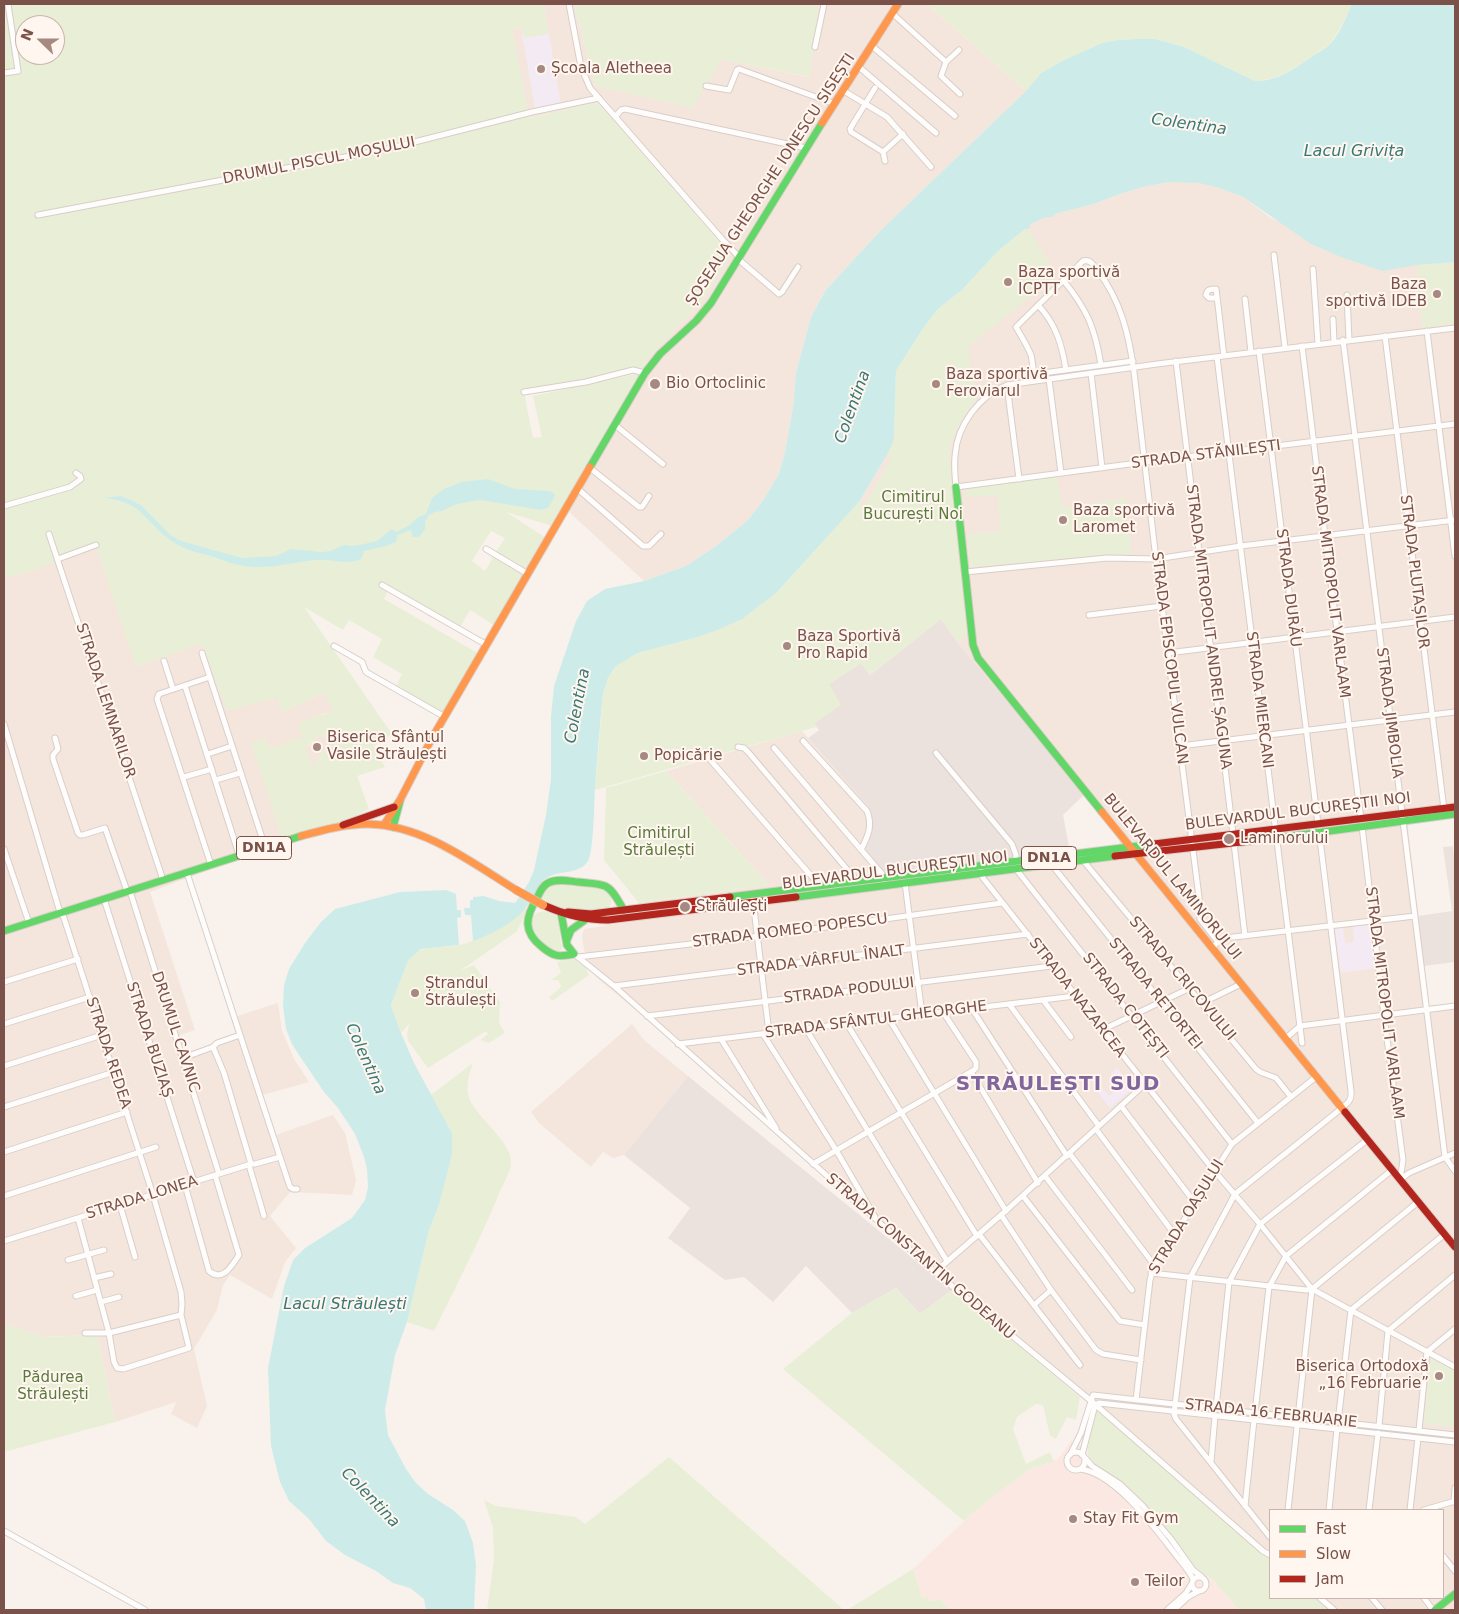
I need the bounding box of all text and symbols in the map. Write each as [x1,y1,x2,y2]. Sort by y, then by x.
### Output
north arrow [15,15,65,65]
text: N [17,26,37,43]
street label: ȘOSEAUA GHEORGHE IONESCU SISEȘTI [683,51,859,309]
place label: Școala Aletheea [551,60,672,78]
marker: Școala Aletheea [535,63,547,75]
water label: Colentina [1150,110,1228,140]
street label: DRUMUL PISCUL MOȘULUI [221,133,417,189]
water label: Lacul Grivița [1304,142,1404,162]
place label: Baza sportivă ICPTT [1018,264,1120,299]
marker: Baza sportivă ICPTT [1002,276,1014,288]
place label: Baza sportivă IDEB [1326,276,1427,311]
marker: Baza sportivă IDEB [1431,288,1443,300]
place label: Baza sportivă Feroviarul [946,366,1048,401]
water label: Colentina [831,368,875,446]
place label: Bio Ortoclinic [666,375,766,393]
marker: Bio Ortoclinic [648,377,662,391]
marker: Baza sportivă Feroviarul [930,378,942,390]
street label: STRADA STĂNILEȘTI [1130,437,1282,473]
street label: STRADA MITROPOLIT VARLAAM [1307,465,1353,699]
street label: STRADA MITROPOLIT ANDREI ȘAGUNA [1182,483,1234,771]
park label: Cimitirul București Noi [863,489,963,524]
street label: STRADA PLUTAȘILOR [1396,494,1432,650]
place label: Baza sportivă Laromet [1073,502,1175,537]
marker: Baza sportivă Laromet [1057,514,1069,526]
street label: STRADA DURĂU [1272,528,1304,648]
street label: STRADA EPISCOPUL VULCAN [1147,550,1191,766]
street label: STRADA LEMNARILOR [71,621,139,781]
place label: Baza Sportivă Pro Rapid [797,628,901,663]
street label: STRADA MIERCANI [1242,630,1276,770]
marker: Baza Sportivă Pro Rapid [781,640,793,652]
street label: STRADA JIMBOLIA [1372,647,1406,779]
water label: Colentina [561,667,595,745]
place label: Biserica Sfântul Vasile Străulești [327,729,447,764]
marker: Biserica Sfântul Vasile Străulești [311,741,323,753]
place label: Popicărie [654,747,722,765]
marker: Popicărie [638,750,650,762]
street label: BULEVARDUL BUCUREȘTII NOI [1184,789,1412,835]
street label: BULEVARDUL LAMINORULUI [1099,790,1245,964]
park label: Cimitirul Străulești [623,825,695,860]
place label: Laminorului [1240,830,1329,848]
marker: Laminorului [1222,832,1236,846]
road number: DN1A [236,836,292,860]
road number: DN1A [1022,846,1076,870]
street label: BULEVARDUL BUCUREȘTII NOI [781,848,1009,894]
street label: STRADA MITROPOLIT VARLAAM [1361,886,1407,1120]
place label: Străulești [696,898,768,916]
marker: Străulești [678,900,692,914]
street label: STRADA ROMEO POPESCU [691,910,889,952]
street label: STRADA CRICOVULUI [1125,913,1239,1045]
street label: STRADA NAZARCEA [1025,935,1129,1061]
street label: STRADA RETORTEI [1104,935,1206,1053]
street label: STRADA VÂRFUL ÎNALT [736,942,906,980]
street label: STRADA COTEȘTI [1078,950,1172,1062]
street label: DRUMUL CAVNIC [147,969,203,1095]
street label: STRADA PODULUI [783,974,915,1008]
place label: Ștrandul Străulești [425,975,497,1010]
street label: STRADA BUZIAȘ [122,980,176,1100]
marker: Ștrandul Străulești [409,987,421,999]
street label: STRADA REDEA [81,995,135,1111]
street label: STRADA SFÂNTUL GHEORGHE [764,997,988,1043]
water label: Colentina [341,1020,389,1098]
district label: STRĂULEȘTI SUD [954,1073,1162,1097]
street label: STRADA OAȘULUI [1146,1156,1228,1278]
street label: STRADA CONSTANTIN GODEANU [822,1170,1018,1344]
street label: STRADA LONEA [84,1172,200,1224]
water label: Lacul Străulești [283,1295,407,1315]
place label: Biserica Ortodoxă „16 Februarie” [1296,1358,1429,1393]
park label: Pădurea Străulești [17,1369,89,1404]
marker: Biserica Ortodoxă „16 Februarie” [1433,1370,1445,1382]
street label: STRADA 16 FEBRUARIE [1184,1396,1358,1432]
water label: Colentina [337,1464,403,1532]
legend [1269,1509,1444,1599]
place label: Stay Fit Gym [1083,1510,1179,1528]
marker: Stay Fit Gym [1067,1513,1079,1525]
text: Fast [1316,1520,1346,1538]
text: Slow [1316,1545,1351,1563]
text: Jam [1316,1570,1344,1588]
place label: Teilor [1145,1573,1185,1591]
marker: Teilor [1129,1576,1141,1588]

